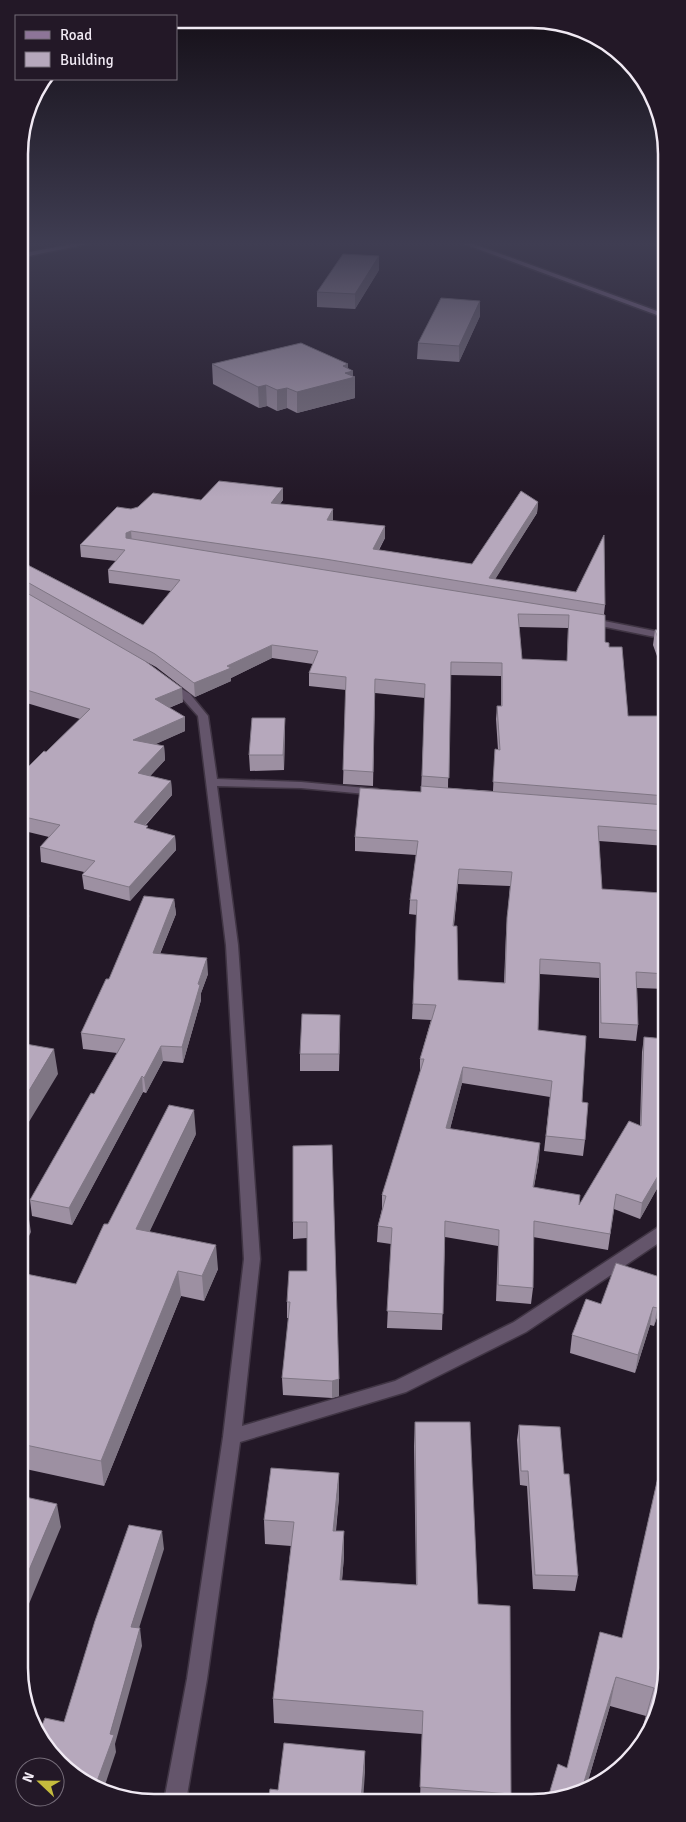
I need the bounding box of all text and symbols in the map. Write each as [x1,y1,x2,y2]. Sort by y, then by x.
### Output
legend [15,15,178,80]
text: Road [60,26,92,44]
text: Building [60,51,114,69]
north arrow [15,1757,65,1807]
text: N [19,1770,38,1785]

